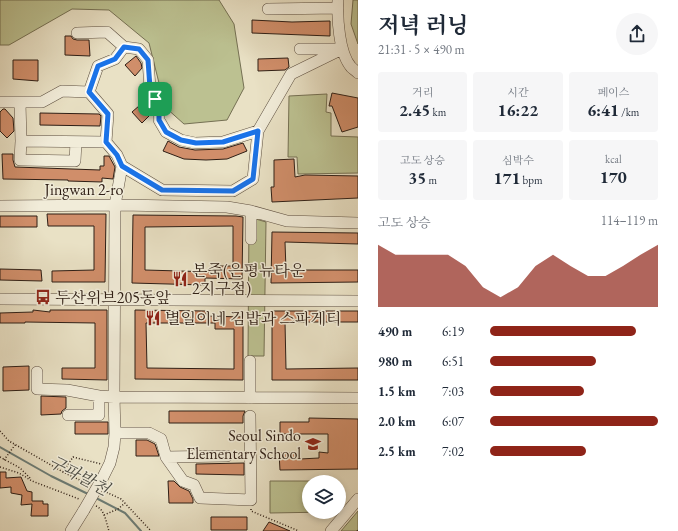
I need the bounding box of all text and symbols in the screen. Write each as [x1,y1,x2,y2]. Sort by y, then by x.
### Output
text: 저녁 러닝 [378,11,468,40]
button: share [616,13,658,55]
text: 21:31 · 5 × 490 m [378,41,465,58]
pin [138,82,172,116]
text: 거리 [412,85,433,99]
text: 시간 [507,85,529,99]
text: 페이스 [597,85,629,99]
icon: arrive [144,88,166,110]
text: 2.45 [399,99,430,121]
text: 16:22 [498,99,538,121]
text: 6:41 [587,99,619,121]
text: km [430,105,446,119]
text: /km [619,105,639,119]
text: kcal [605,152,622,166]
text: 고도 상승 [400,153,445,167]
text: 심박수 [502,153,534,167]
text: 170 [600,166,627,188]
text: 35 [408,167,426,189]
text: 171 [493,167,520,189]
text: m [426,173,437,187]
text: bpm [520,173,543,187]
street label: Jingwan 2-ro [43,179,123,200]
text: 114–119 m [601,212,658,229]
text: 고도 상승 [378,214,431,231]
place label: 본죽(은평뉴타운 2지구점) [192,260,306,299]
restaurant icon: 본죽(은평뉴타운 2지구점) [171,270,189,288]
place label: 두산위브205동앞 [55,287,171,308]
bus stop icon: 두산위브205동앞 [34,288,52,306]
place label: 별일이네 김밥과 스파게티 [165,308,341,329]
restaurant icon: 별일이네 김밥과 스파게티 [144,309,162,327]
text: 490 m [378,323,412,340]
text: 6:19 [442,323,464,340]
text: 980 m [378,353,412,370]
text: 6:51 [442,353,464,370]
text: 1.5 km [378,383,416,400]
text: 7:03 [442,383,464,400]
text: 2.0 km [378,413,416,430]
text: 6:07 [442,413,464,430]
place label: Seoul Sindo Elementary School [186,425,301,464]
school or university icon: Seoul Sindo Elementary School [304,435,322,453]
text: 2.5 km [378,443,416,460]
text: 7:02 [442,443,464,460]
water label: 구파발천 [45,450,115,501]
map controls [302,475,346,519]
button: layers [302,475,346,519]

